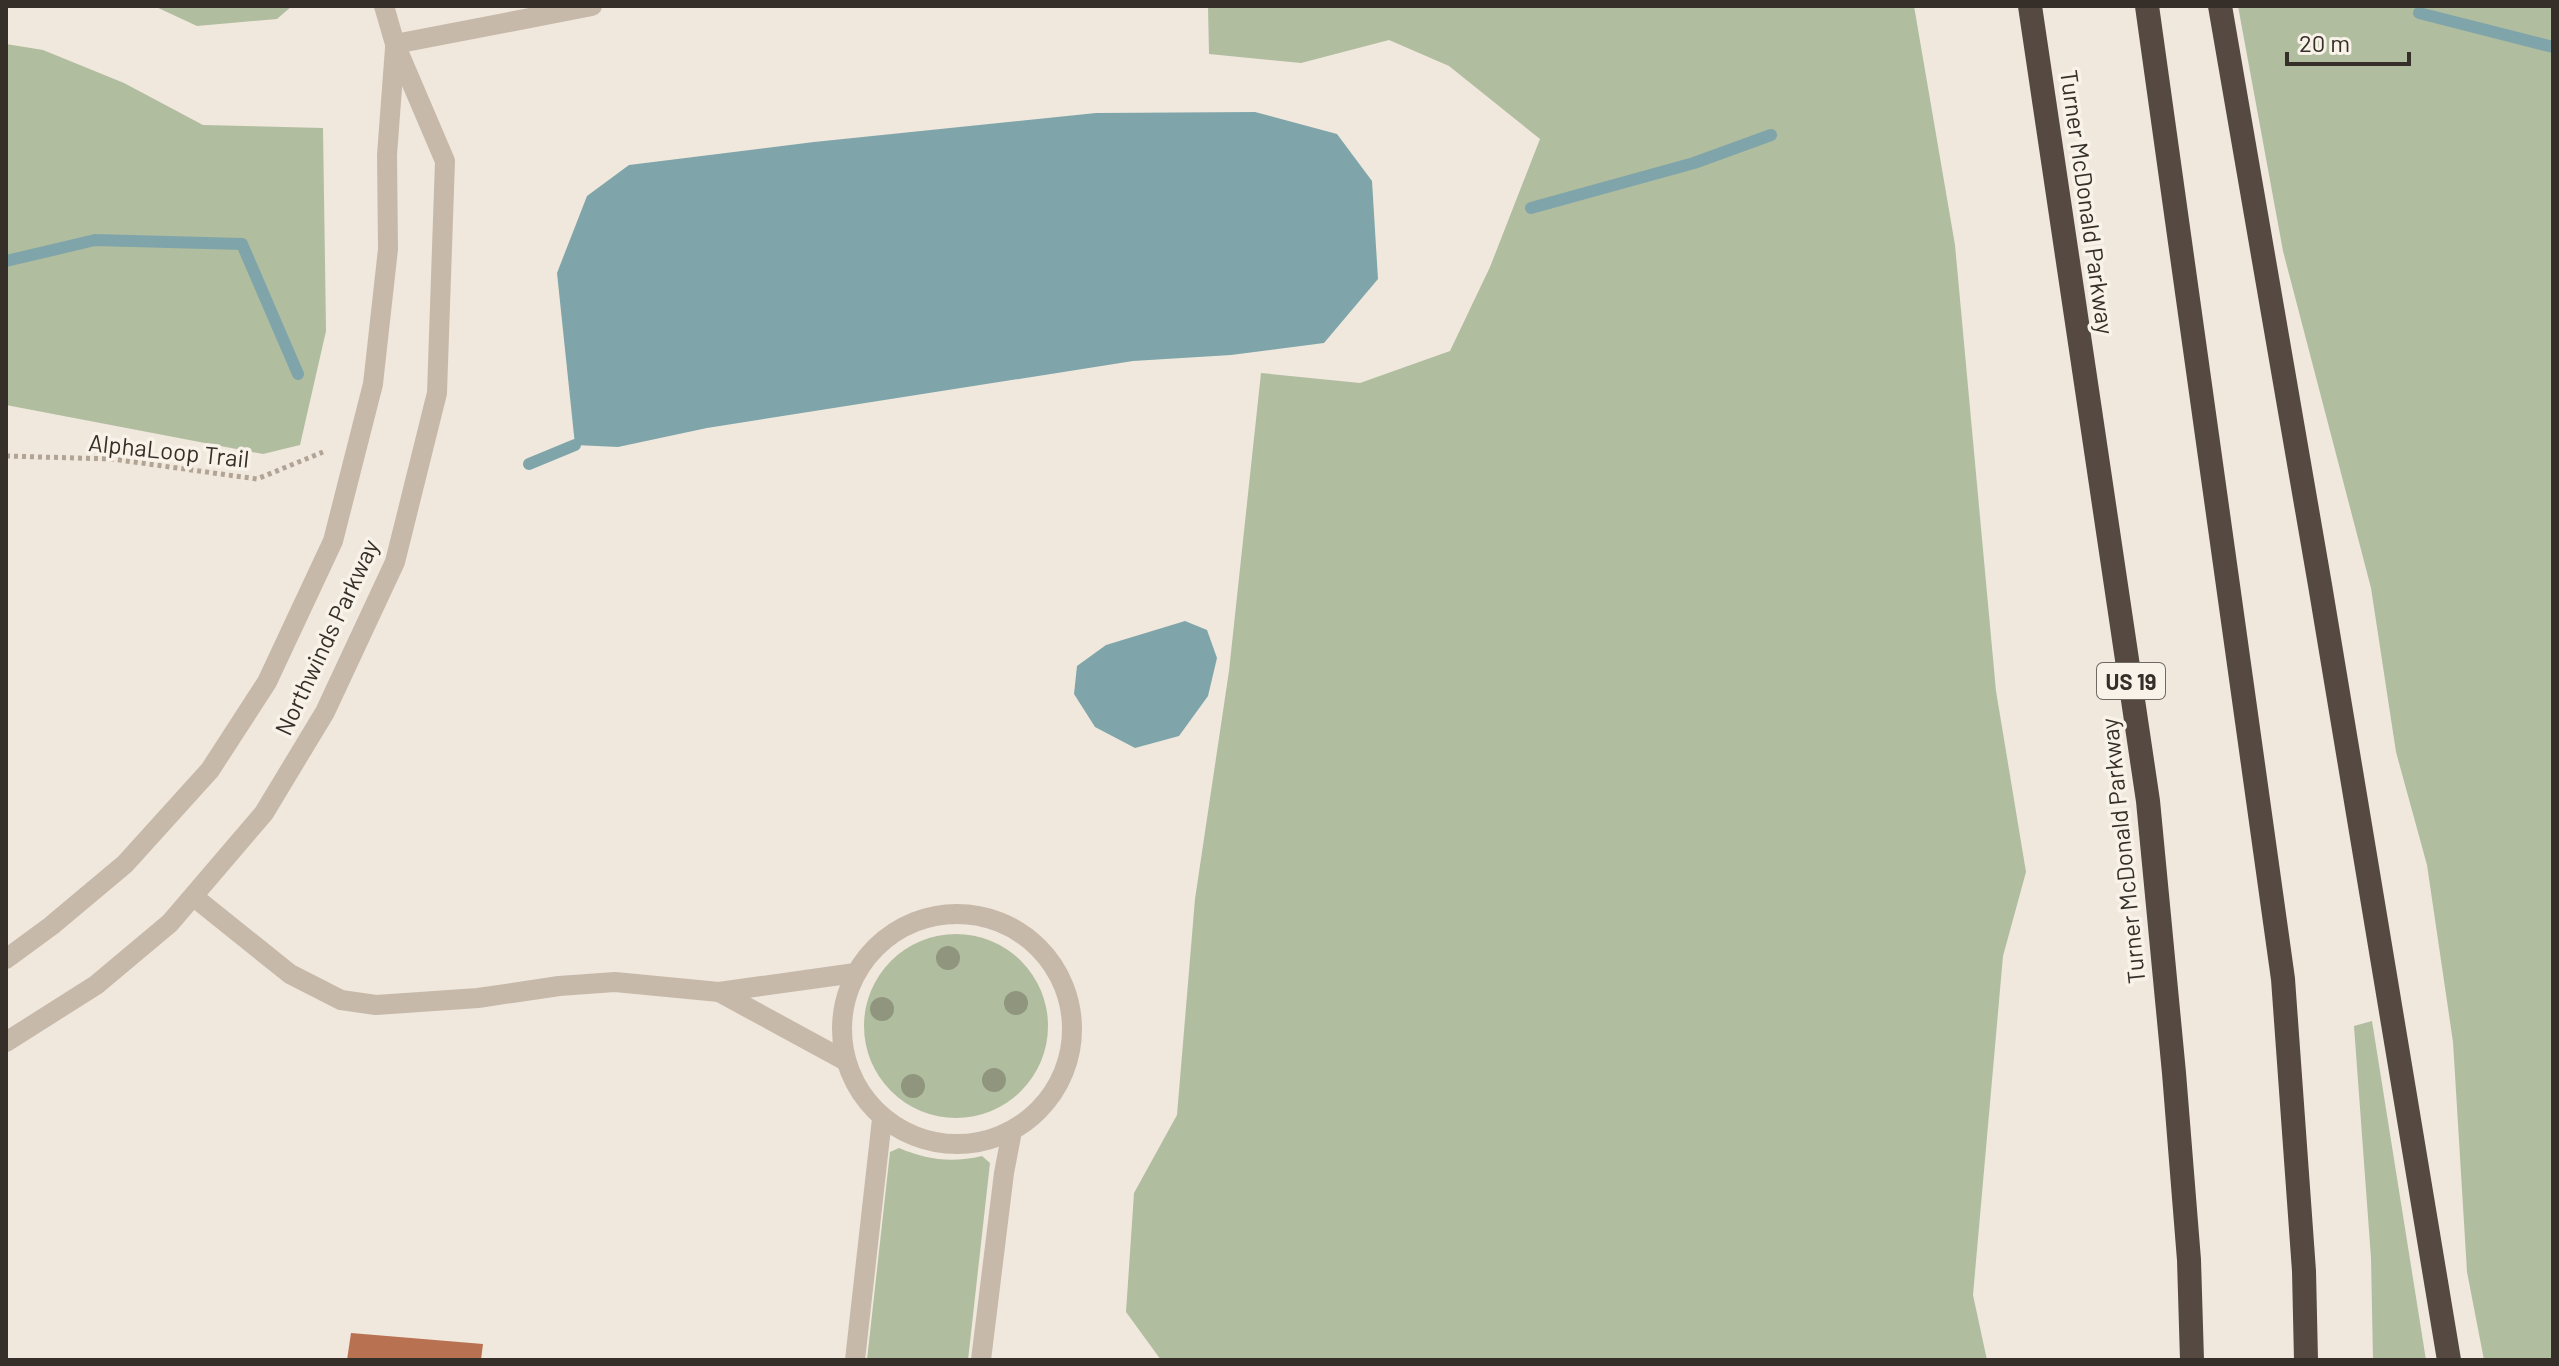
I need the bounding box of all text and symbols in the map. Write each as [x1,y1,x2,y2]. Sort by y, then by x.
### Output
scale bar [2287,16,2409,66]
text: 20 m [2299,28,2350,57]
street label: Turner McDonald Parkway [2055,68,2121,336]
street label: AlphaLoop Trail [87,427,251,473]
street label: Northwinds Parkway [268,534,384,740]
road number: US 19 [2097,663,2165,699]
street label: Turner McDonald Parkway [2094,717,2150,985]

